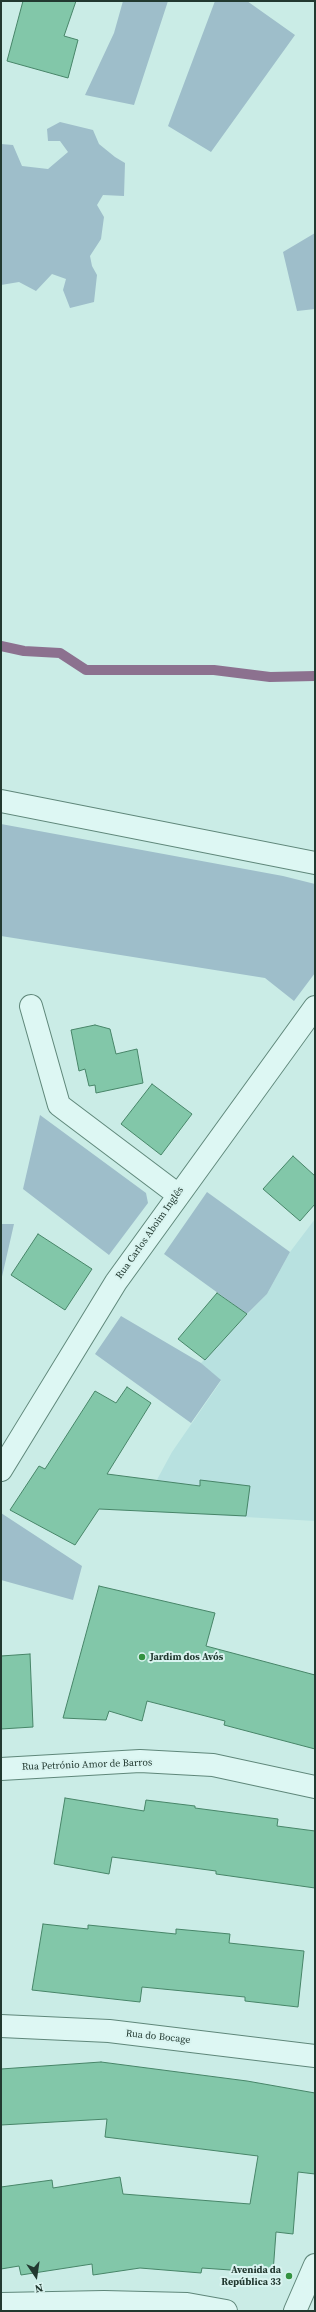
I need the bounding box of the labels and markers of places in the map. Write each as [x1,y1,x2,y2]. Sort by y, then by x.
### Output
place label: Jardim dos Avós [150,1651,223,1663]
marker: Jardim dos Avós [137,1652,147,1662]
place label: Avenida da República 33 [221,2264,281,2288]
marker: Avenida da República 33 [284,2271,294,2281]

